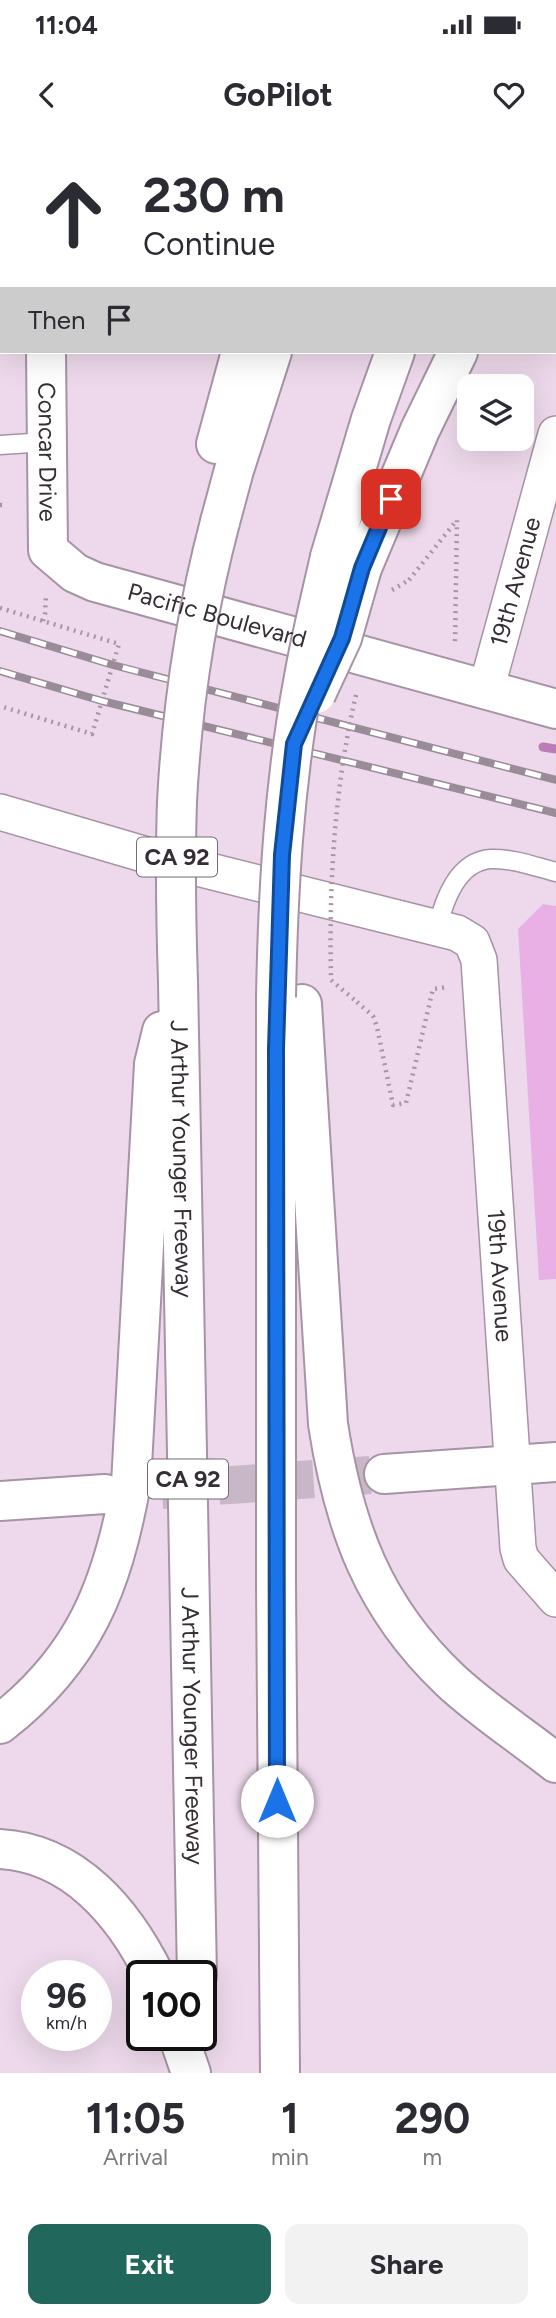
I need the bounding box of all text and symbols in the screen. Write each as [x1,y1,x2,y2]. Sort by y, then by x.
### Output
text: 11:04 [35,9,98,41]
icon: back [28,76,66,114]
text: GoPilot [223,76,333,114]
icon: heart [490,76,528,114]
text: 230 m [143,165,285,224]
icon: ahead [28,168,119,259]
text: Continue [143,225,275,263]
icon: arrive [100,301,138,339]
text: Then [28,304,86,336]
map controls [457,374,534,451]
button: layers [457,374,534,451]
street label: Concar Drive [32,382,63,522]
pin [361,469,421,529]
icon: arrive [372,480,410,518]
street label: 19th Avenue [484,514,547,650]
street label: Pacific Boulevard [124,577,310,654]
road number: CA 92 [137,838,217,876]
street label: J Arthur Younger Freeway [165,1020,199,1298]
street label: 19th Avenue [482,1208,519,1343]
road number: CA 92 [148,1460,228,1498]
street label: J Arthur Younger Freeway [176,1587,210,1865]
position arrow [240,1764,314,1838]
speed limit sign: 100 [126,1960,217,2051]
text: 96 [46,1975,87,2017]
text: km/h [46,2012,87,2034]
text: 11:05 [86,2093,185,2144]
text: 1 [281,2093,299,2144]
text: 290 [394,2093,470,2144]
text: Arrival [103,2143,168,2171]
text: min [271,2143,309,2171]
text: m [423,2143,442,2171]
button: Exit [28,2224,271,2304]
button: Share [285,2224,528,2304]

